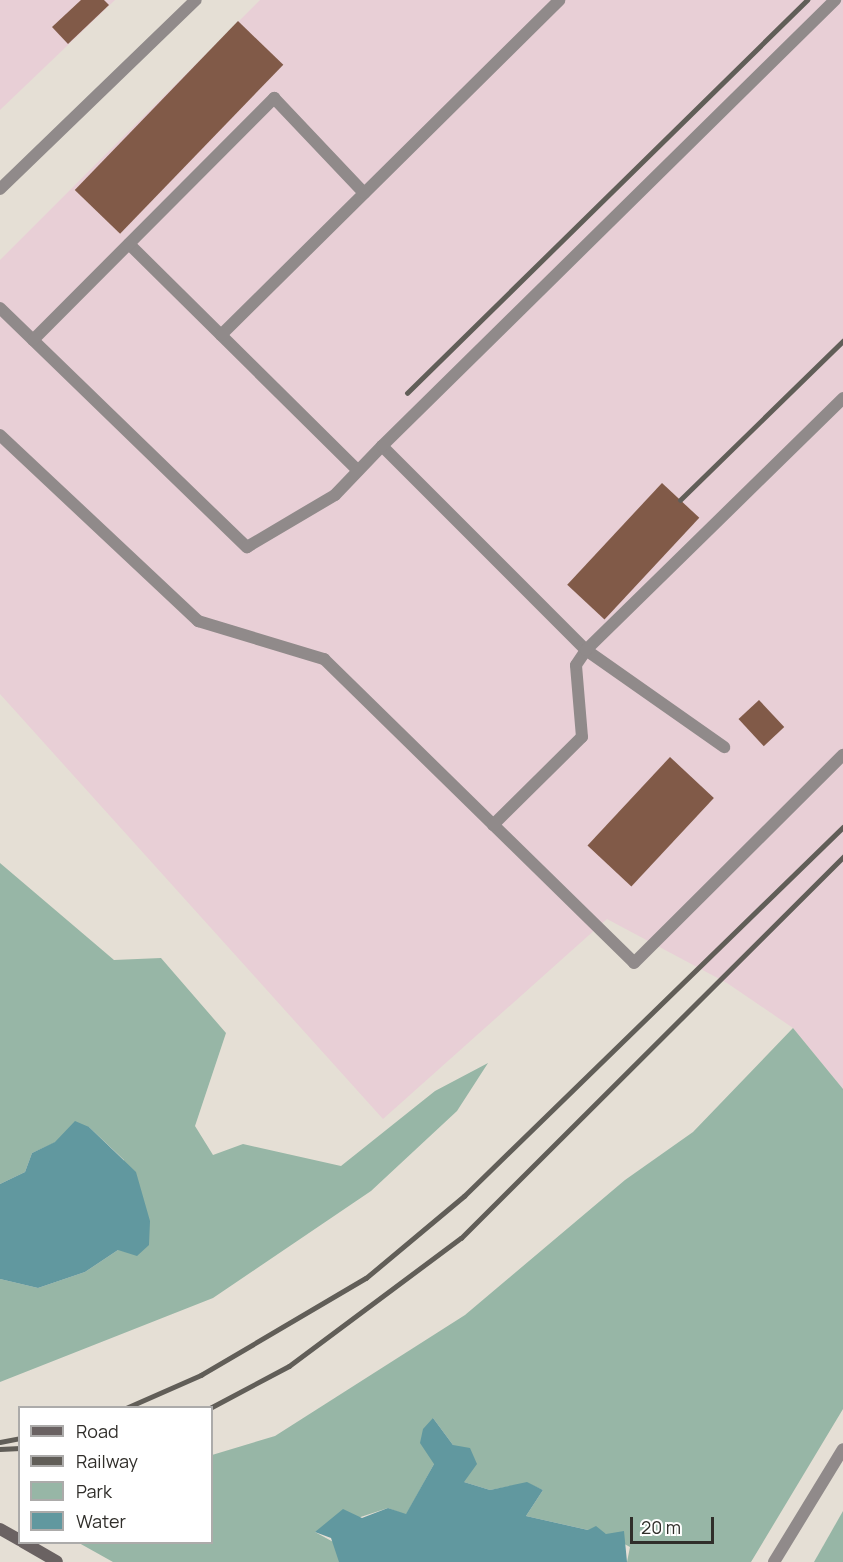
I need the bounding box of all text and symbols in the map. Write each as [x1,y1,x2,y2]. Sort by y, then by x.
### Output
legend [18,1406,213,1544]
text: Road [76,1419,119,1443]
text: Railway [76,1449,138,1473]
text: Park [76,1479,112,1503]
scale bar [633,1505,717,1543]
text: Water [76,1509,126,1533]
text: 20 m [641,1515,681,1539]

